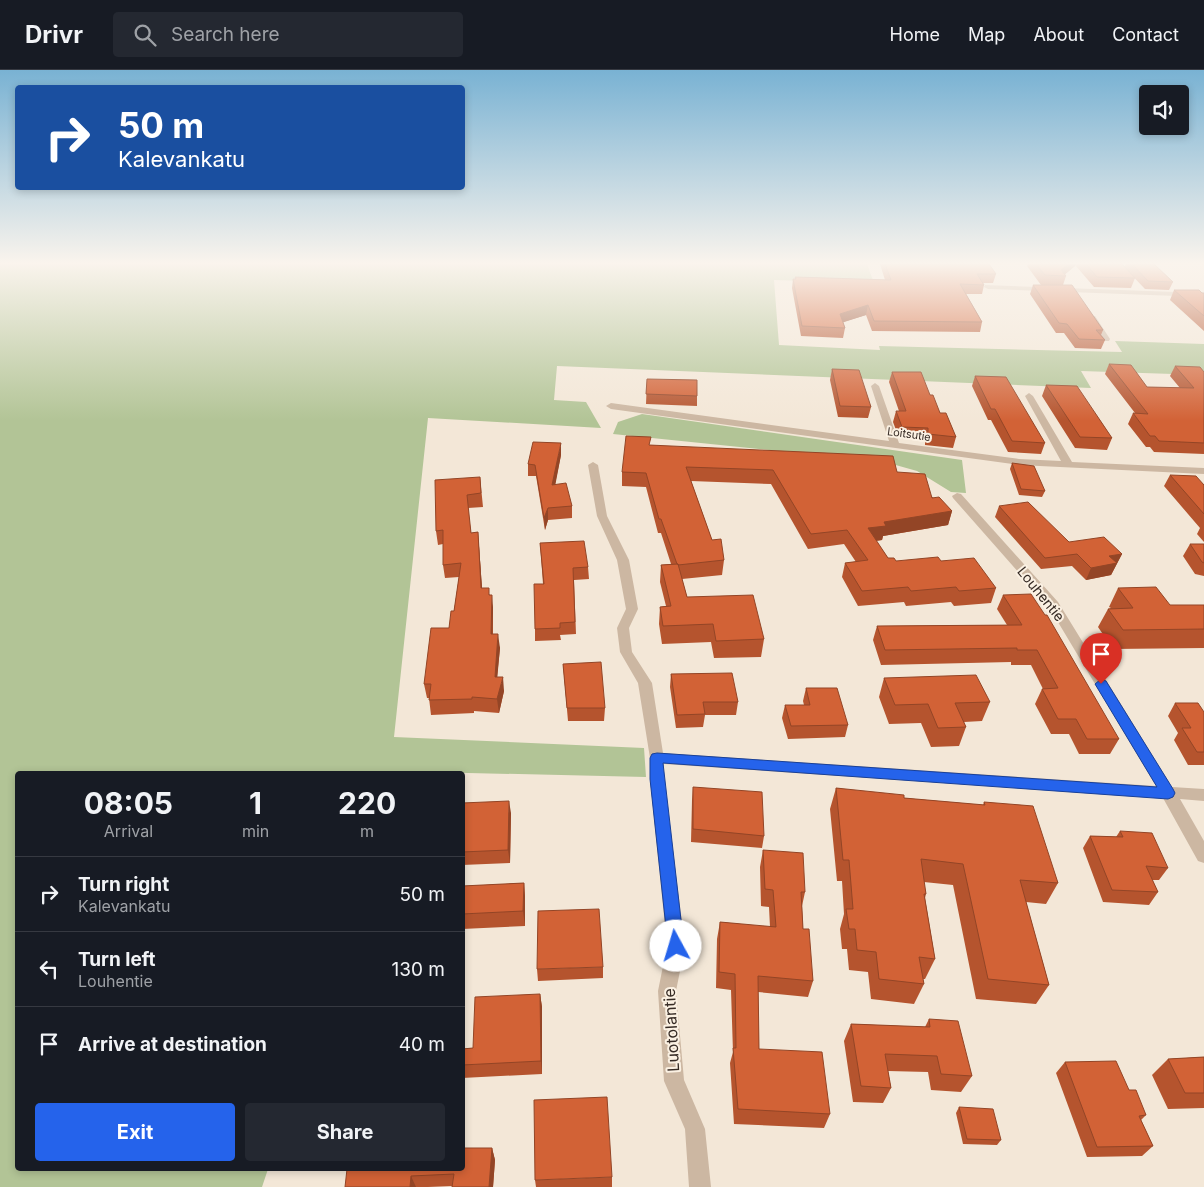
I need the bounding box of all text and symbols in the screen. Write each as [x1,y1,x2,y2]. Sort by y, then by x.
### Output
search box [113,12,463,57]
text: Drivr [25,20,83,49]
icon: search [131,21,159,49]
text: Search here [171,23,280,46]
text: Home [890,24,940,45]
text: Map [968,24,1005,45]
text: About [1033,24,1084,45]
text: Contact [1112,24,1179,45]
map controls [1139,85,1189,135]
button: sound [1139,85,1189,135]
text: 50 m [118,104,204,146]
icon: right [35,105,100,170]
text: Kalevankatu [118,146,245,172]
street label: Loitsutie [886,424,932,444]
street label: Louhentie [1014,563,1069,624]
pin [1080,633,1122,684]
icon: arrive [1087,640,1115,668]
text: 08:05 [84,785,173,821]
text: 1 [249,785,262,821]
text: 220 [338,785,396,821]
text: Arrival [104,821,153,841]
text: min [242,821,269,841]
text: m [360,821,374,841]
text: Turn right [78,873,169,896]
icon: right [35,880,63,908]
text: 50 m [399,883,445,906]
text: Kalevankatu [78,896,170,916]
position arrow [649,919,701,971]
text: Turn left [78,948,156,971]
icon: left [35,955,63,983]
text: 130 m [392,958,445,981]
text: Louhentie [78,971,153,991]
street label: Luotolantie [659,988,683,1072]
icon: arrive [35,1030,63,1058]
text: Arrive at destination [78,1033,267,1056]
text: 40 m [399,1033,445,1056]
button: Exit [35,1103,235,1161]
button: Share [245,1103,445,1161]

